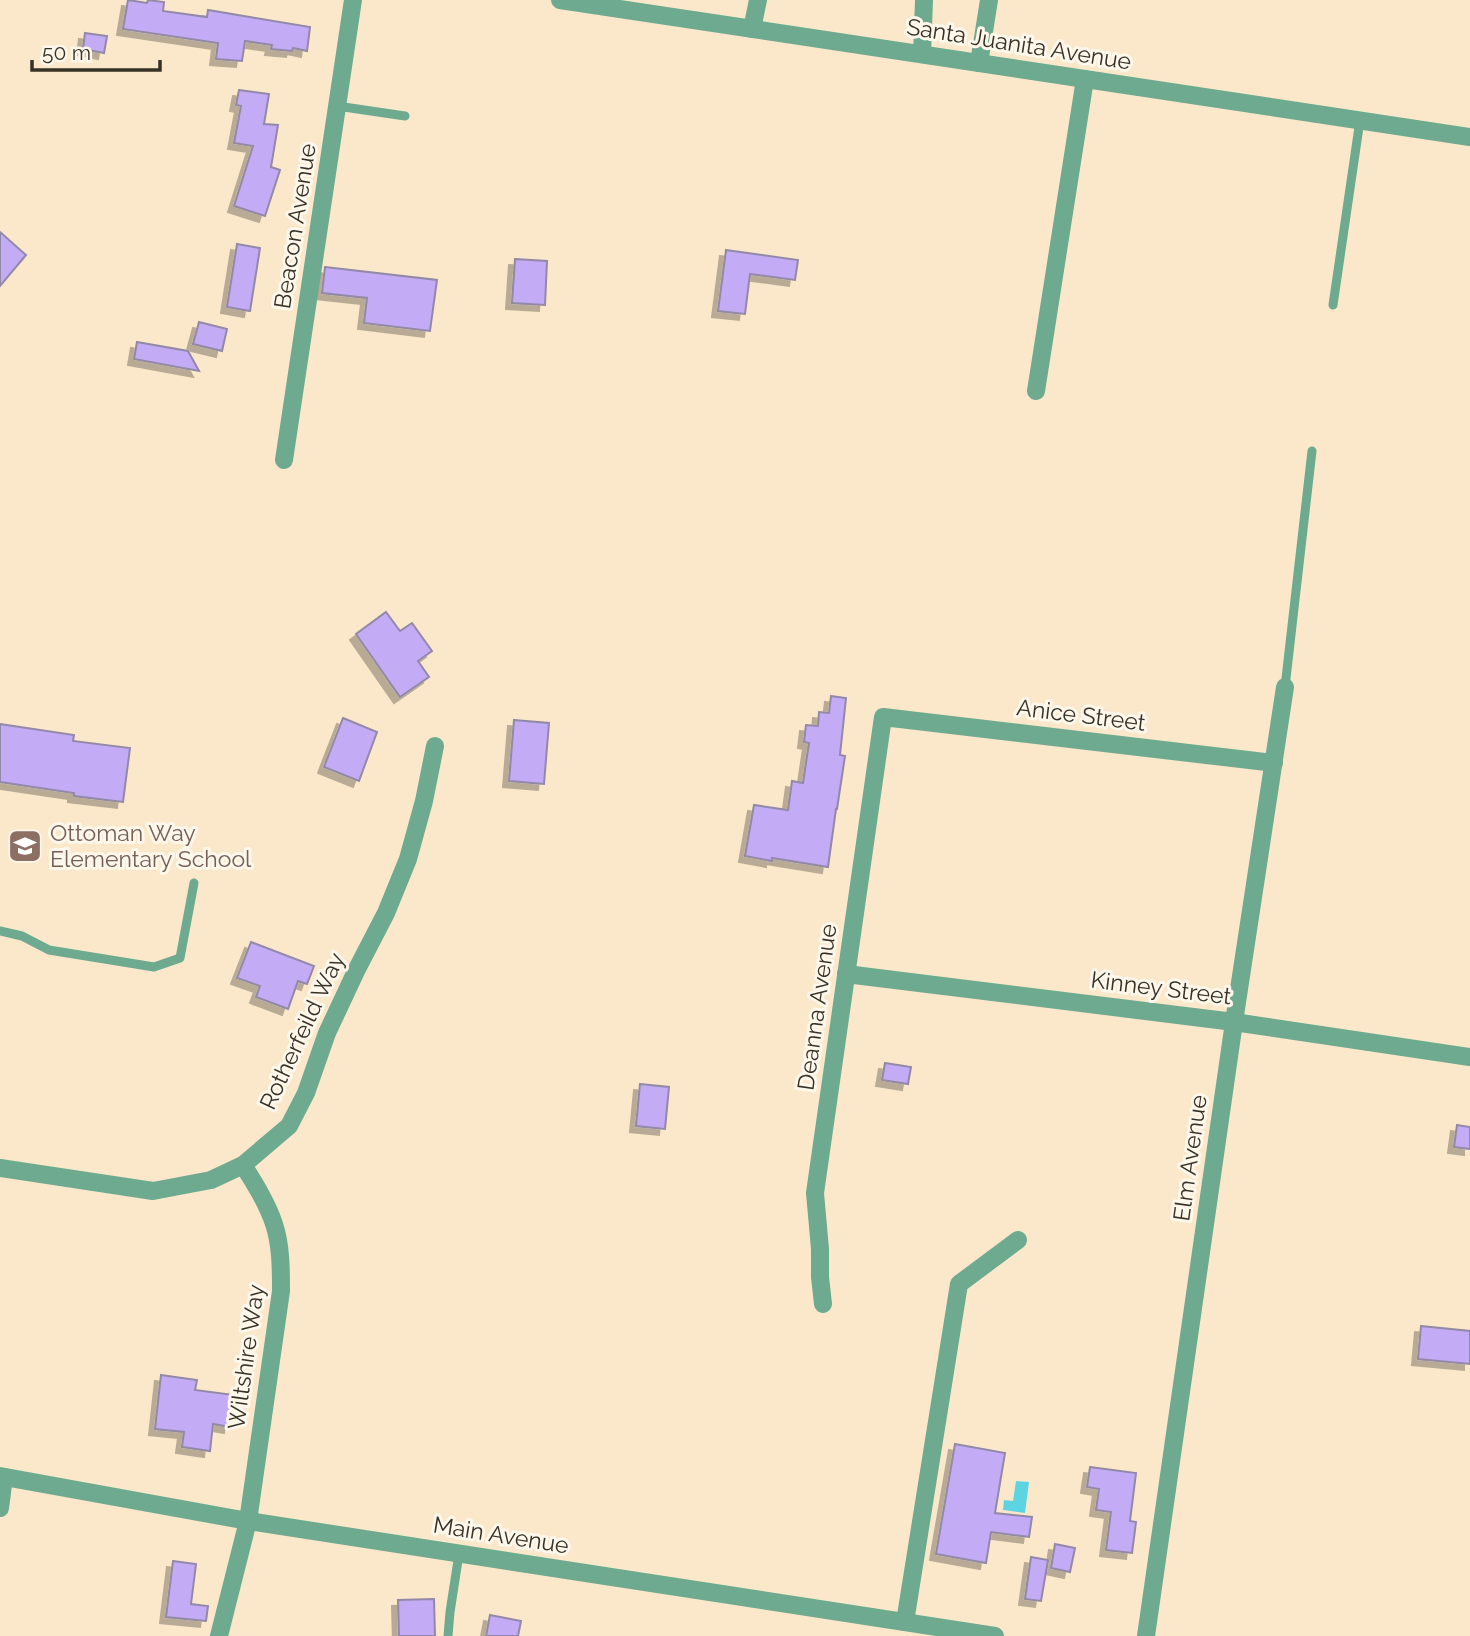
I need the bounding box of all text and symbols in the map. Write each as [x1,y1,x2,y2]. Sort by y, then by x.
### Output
street label: Santa Juanita Avenue [905,12,1133,75]
scale bar [32,28,159,72]
text: 50 m [42,40,91,65]
street label: Beacon Avenue [268,141,321,310]
street label: Anice Street [1015,693,1147,736]
place label: Ottoman Way Elementary School [50,819,252,872]
school or university icon: Ottoman Way Elementary School [6,827,44,865]
street label: Deanna Avenue [791,922,842,1092]
street label: Rotherfeild Way [253,948,350,1113]
street label: Kinney Street [1089,965,1233,1010]
street label: Elm Avenue [1167,1093,1212,1223]
street label: Wiltshire Way [222,1283,269,1431]
street label: Main Avenue [431,1510,571,1559]

